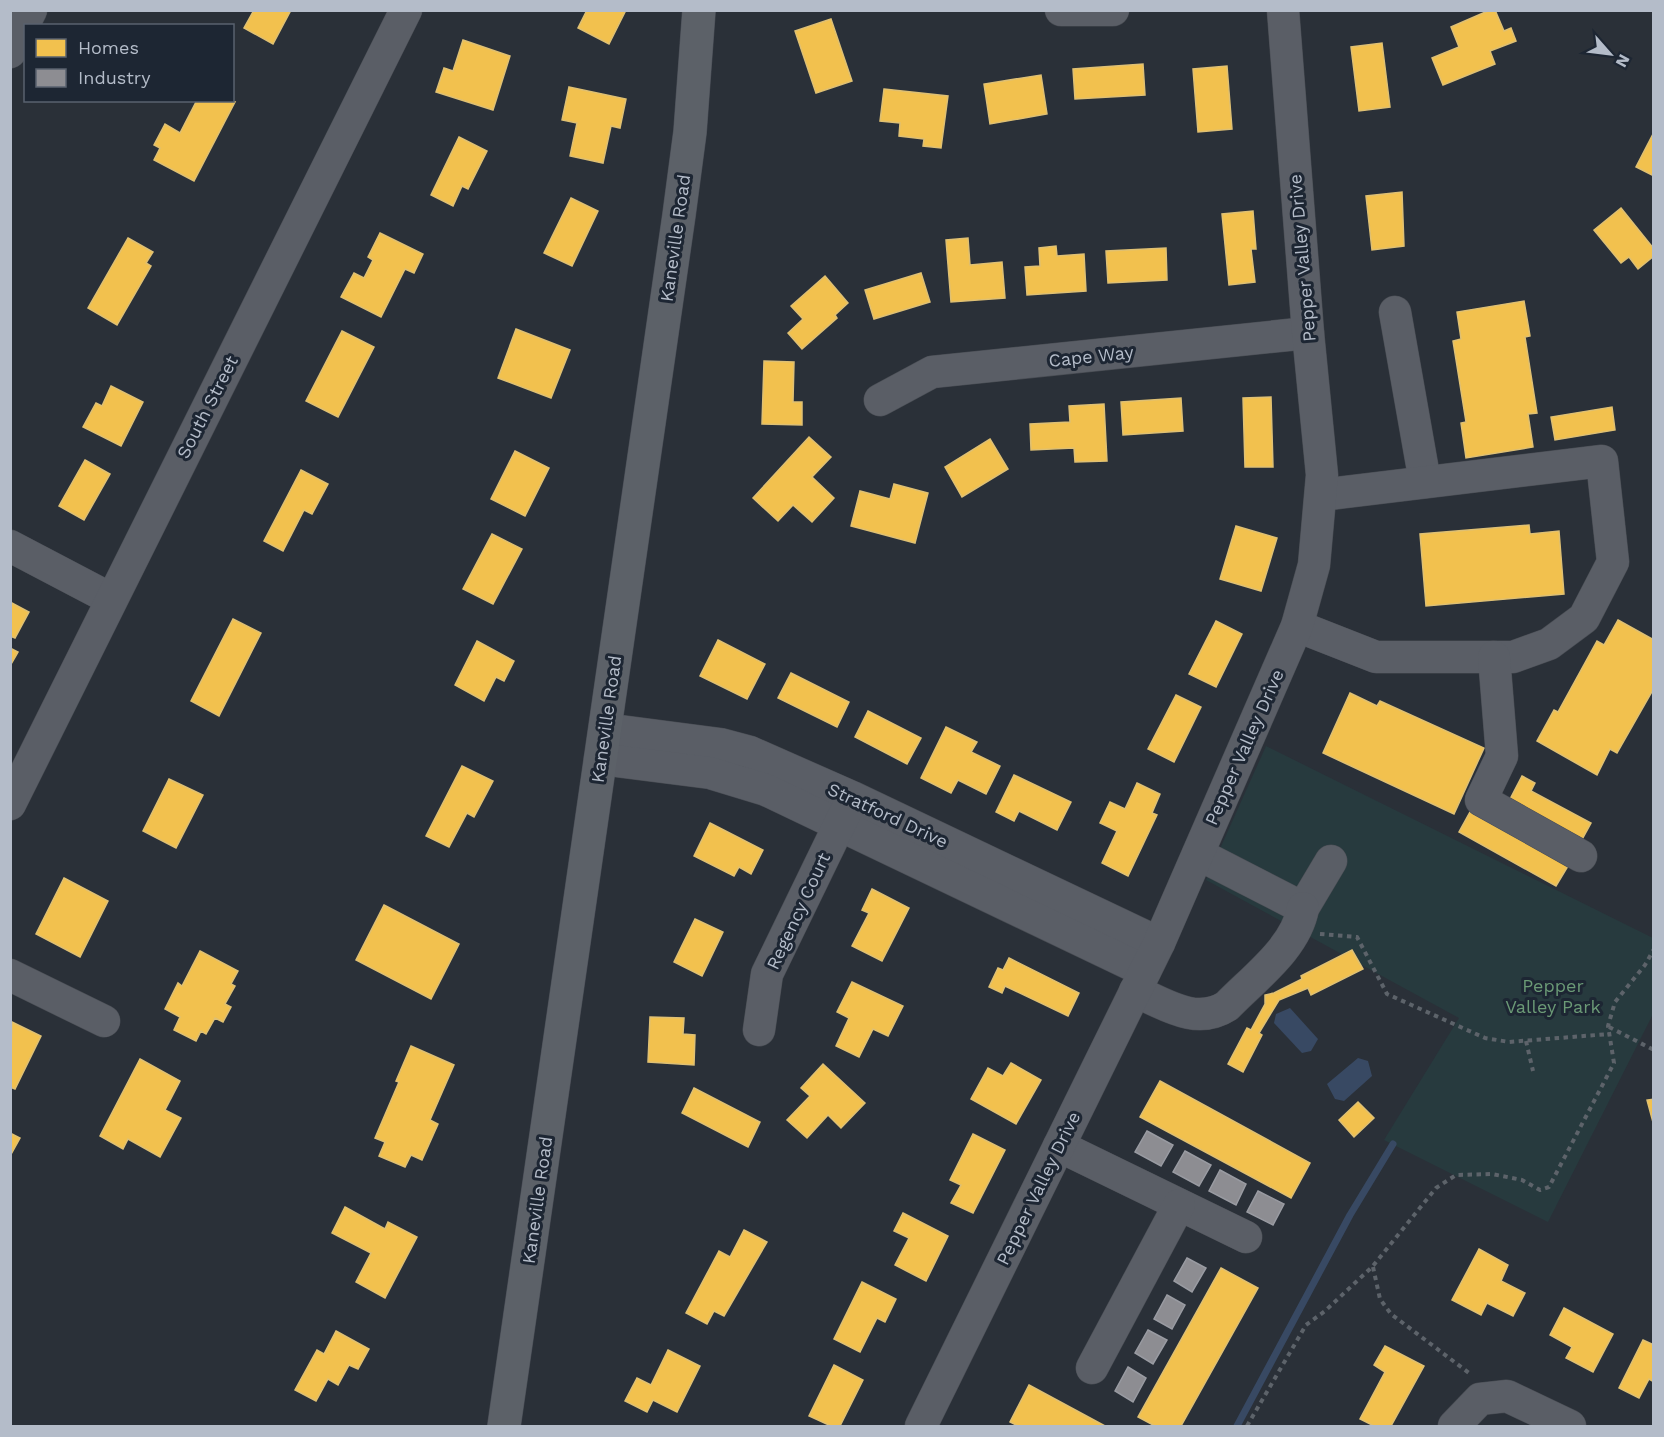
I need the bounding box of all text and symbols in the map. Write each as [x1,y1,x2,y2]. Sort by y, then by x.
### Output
legend [24,24,234,102]
north arrow [1580,24,1640,84]
text: Homes [78,37,139,58]
text: N [1612,51,1634,71]
text: Industry [78,67,151,88]
street label: Kaneville Road [656,173,694,303]
street label: Pepper Valley Drive [1284,173,1320,343]
street label: Cape Way [1047,341,1135,371]
street label: South Street [172,352,242,462]
street label: Kaneville Road [587,654,625,784]
street label: Pepper Valley Drive [1200,666,1288,828]
street label: Stratford Drive [825,778,951,852]
street label: Regency Court [762,849,834,973]
park label: Pepper Valley Park [1505,975,1601,1017]
street label: Pepper Valley Drive [992,1108,1084,1268]
street label: Kaneville Road [518,1135,556,1265]

